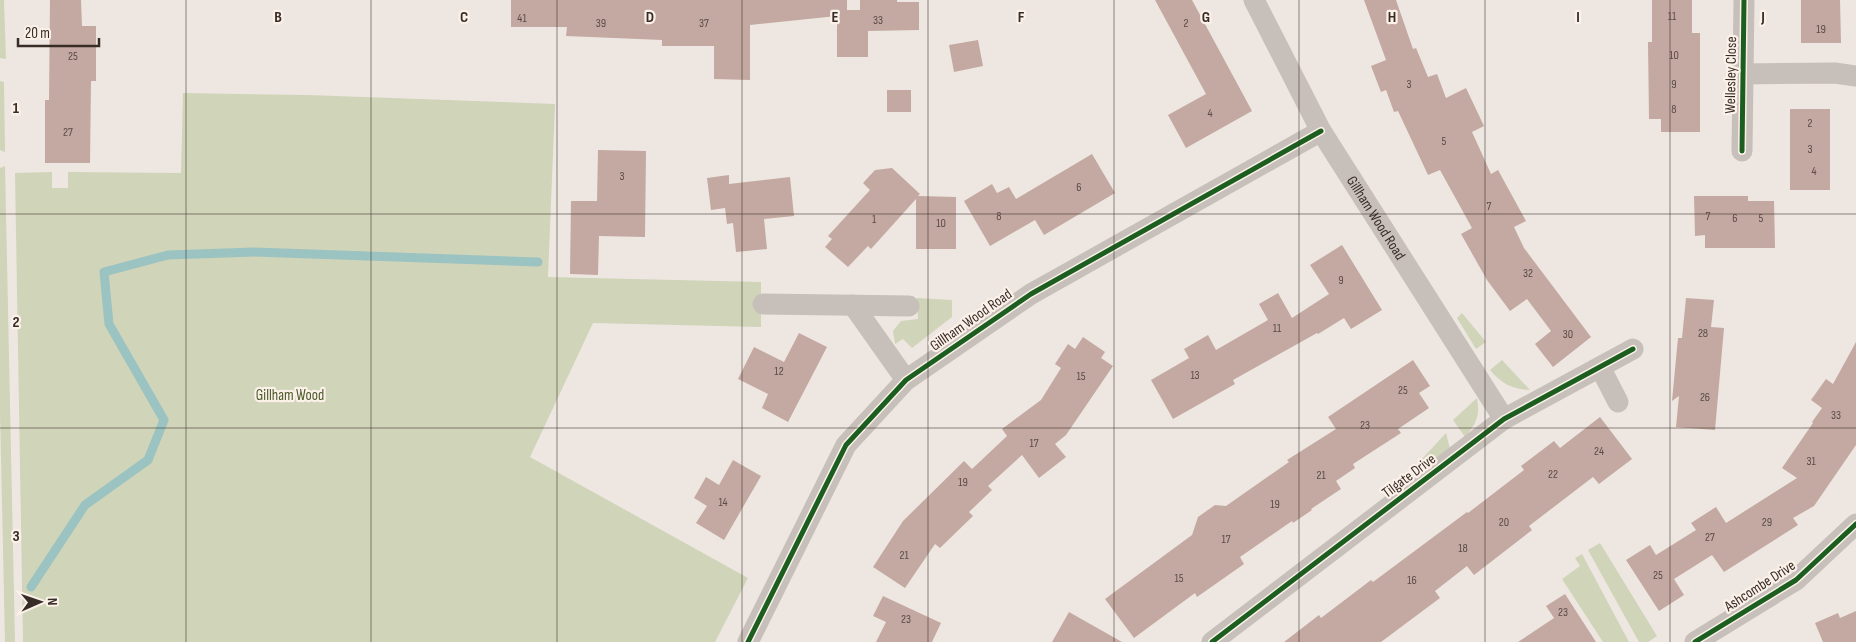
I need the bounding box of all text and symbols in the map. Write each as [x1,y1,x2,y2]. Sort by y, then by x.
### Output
text: B [274,8,282,27]
text: C [460,8,468,27]
text: D [646,8,654,27]
text: E [832,8,839,27]
text: F [1018,8,1025,27]
text: G [1202,8,1210,27]
text: H [1388,8,1396,27]
text: I [1576,8,1580,27]
text: J [1760,8,1765,27]
house number: 11 [1668,9,1677,24]
house number: 41 [517,11,527,26]
house number: 33 [873,13,883,28]
scale bar [18,15,99,47]
house number: 39 [596,16,606,31]
house number: 37 [699,16,709,31]
house number: 2 [1184,16,1189,31]
house number: 19 [1816,22,1826,37]
text: 20 m [25,24,50,43]
street label: Wellesley Close [1721,36,1741,114]
house number: 10 [1669,48,1679,63]
house number: 25 [68,49,78,64]
house number: 3 [1406,77,1412,92]
house number: 9 [1671,77,1677,92]
text: 1 [13,99,20,118]
house number: 8 [1671,102,1677,117]
house number: 4 [1207,106,1213,121]
house number: 2 [1808,116,1813,131]
house number: 27 [63,125,73,140]
house number: 5 [1442,134,1447,149]
house number: 3 [1807,142,1813,157]
house number: 4 [1811,164,1817,179]
house number: 3 [619,169,625,184]
street label: Gillham Wood Road [1342,172,1410,263]
house number: 6 [1076,180,1082,195]
house number: 7 [1487,199,1492,214]
house number: 8 [996,209,1002,224]
house number: 7 [1706,209,1711,224]
house number: 6 [1732,211,1738,226]
house number: 5 [1759,211,1764,226]
house number: 1 [872,212,877,227]
house number: 10 [936,216,946,231]
house number: 32 [1523,266,1533,281]
house number: 9 [1338,273,1344,288]
street label: Gillham Wood Road [926,285,1016,355]
text: 2 [12,313,20,332]
house number: 11 [1273,321,1282,336]
house number: 28 [1698,326,1708,341]
house number: 30 [1563,327,1573,342]
house number: 12 [774,364,784,379]
house number: 13 [1190,368,1200,383]
house number: 15 [1076,369,1086,384]
house number: 25 [1398,383,1408,398]
park label: Gillham Wood [256,386,324,405]
house number: 26 [1700,390,1710,405]
house number: 33 [1831,408,1841,423]
house number: 23 [1360,418,1370,433]
house number: 17 [1030,436,1039,451]
house number: 24 [1594,444,1604,459]
street label: Tilgate Drive [1378,450,1440,502]
house number: 31 [1806,454,1816,469]
house number: 22 [1548,467,1558,482]
house number: 21 [1316,468,1326,483]
house number: 19 [958,475,968,490]
house number: 14 [718,495,728,510]
house number: 19 [1270,497,1280,512]
house number: 20 [1499,515,1509,530]
house number: 29 [1762,515,1772,530]
text: 3 [12,527,20,546]
house number: 27 [1705,530,1715,545]
house number: 17 [1222,532,1231,547]
house number: 18 [1458,541,1468,556]
house number: 21 [899,548,909,563]
street label: Ashcombe Drive [1720,556,1799,617]
house number: 25 [1653,568,1663,583]
house number: 15 [1174,571,1184,586]
house number: 16 [1407,573,1417,588]
north arrow [15,577,65,627]
text: N [44,598,61,606]
house number: 23 [1558,605,1568,620]
house number: 23 [901,612,911,627]

